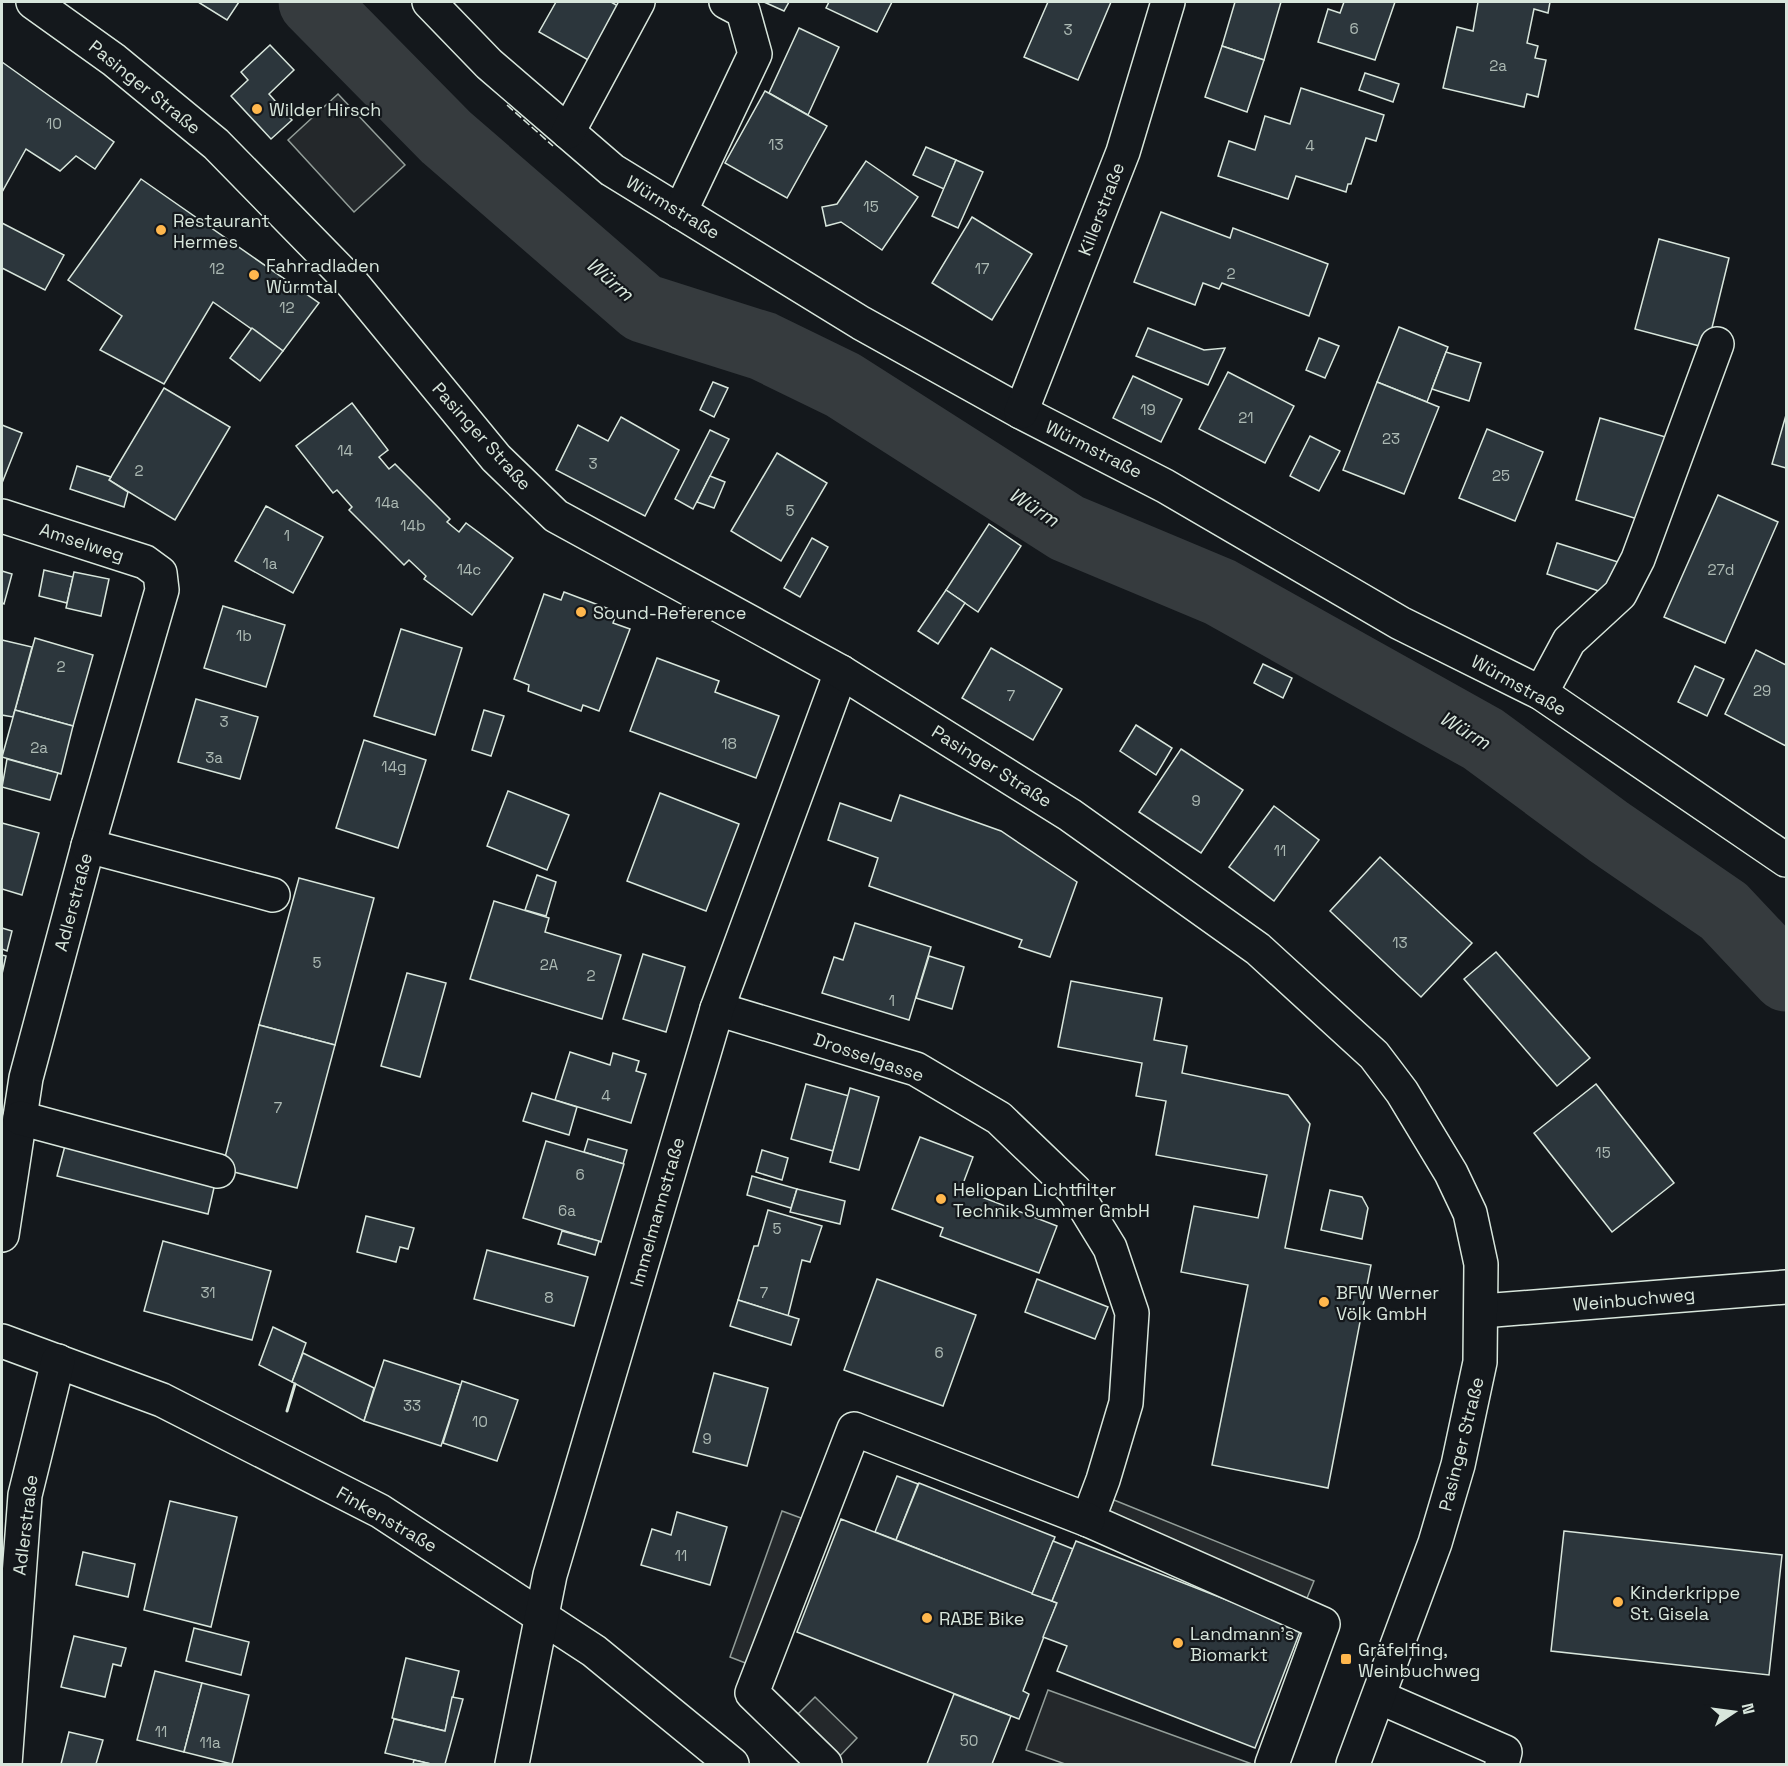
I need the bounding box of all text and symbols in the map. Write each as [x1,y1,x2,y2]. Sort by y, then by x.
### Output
house number: 6 [1349,19,1359,38]
house number: 3 [1063,20,1073,39]
street label: Pasinger Straße [84,35,206,139]
house number: 2a [1489,56,1507,75]
place label: Wilder Hirsch [269,98,381,121]
marker: Wilder Hirsch [250,102,264,116]
house number: 10 [46,114,62,133]
house number: 13 [768,135,784,154]
house number: 4 [1305,136,1315,155]
street label: Killerstraße [1073,159,1129,259]
street label: Würmstraße [622,170,724,244]
house number: 15 [863,197,879,216]
place label: Restaurant Hermes [173,209,270,253]
marker: Restaurant Hermes [154,223,168,237]
water label: Würm [581,251,640,307]
place label: Fahrradladen Würmtal [266,254,380,298]
house number: 12 [209,259,225,278]
house number: 17 [975,259,989,278]
house number: 2 [1226,264,1236,283]
marker: Fahrradladen Würmtal [247,268,261,282]
house number: 12 [279,298,295,317]
street label: Pasinger Straße [427,377,537,495]
house number: 19 [1140,400,1156,419]
house number: 21 [1238,408,1254,427]
street label: Würmstraße [1042,415,1146,483]
house number: 23 [1382,429,1400,448]
house number: 14 [337,441,353,460]
house number: 3 [588,454,598,473]
house number: 2 [134,461,144,480]
house number: 25 [1492,466,1510,485]
water label: Würm [1004,481,1065,533]
house number: 14a [375,493,400,512]
house number: 5 [786,501,795,520]
house number: 14b [400,516,426,535]
street label: Amselweg [37,517,127,567]
house number: 1 [284,526,290,545]
house number: 1a [263,554,278,573]
house number: 14c [457,560,481,579]
house number: 27d [1707,560,1735,579]
place label: Sound-Reference [593,601,746,624]
marker: Sound-Reference [574,605,588,619]
house number: 1b [236,626,252,645]
street label: Würmstraße [1467,649,1571,721]
house number: 2 [56,657,66,676]
house number: 29 [1753,681,1771,700]
house number: 7 [1007,686,1015,705]
water label: Würm [1435,705,1496,756]
house number: 3 [219,712,229,731]
street label: Pasinger Straße [928,720,1056,812]
house number: 18 [721,734,737,753]
house number: 2a [30,738,48,757]
house number: 3a [205,748,223,767]
house number: 14g [381,757,407,776]
house number: 9 [1191,791,1201,810]
house number: 11 [1274,841,1286,860]
street label: Adlerstraße [49,850,97,954]
house number: 13 [1392,933,1408,952]
house number: 5 [313,953,322,972]
house number: 2A [540,955,559,974]
house number: 2 [586,966,596,985]
house number: 1 [889,991,895,1010]
street label: Drosselgasse [811,1027,927,1087]
house number: 4 [601,1086,611,1105]
house number: 7 [274,1098,282,1117]
street label: Immelmannstraße [625,1134,689,1290]
house number: 15 [1595,1143,1611,1162]
house number: 6 [575,1165,585,1184]
place label: Heliopan Lichtfilter Technik Summer GmbH [953,1178,1150,1222]
marker: Heliopan Lichtfilter Technik Summer GmbH [934,1192,948,1206]
house number: 6a [558,1201,576,1220]
house number: 5 [773,1219,782,1238]
place label: BFW Werner Völk GmbH [1336,1281,1439,1325]
street label: Weinbuchweg [1572,1282,1696,1316]
house number: 31 [200,1283,216,1302]
house number: 7 [760,1283,768,1302]
house number: 8 [544,1288,554,1307]
marker: BFW Werner Völk GmbH [1317,1295,1331,1309]
house number: 6 [934,1343,944,1362]
street label: Pasinger Straße [1433,1374,1489,1514]
house number: 33 [403,1396,421,1415]
house number: 10 [472,1412,488,1431]
house number: 9 [702,1429,712,1448]
street label: Adlerstraße [7,1473,43,1577]
street label: Finkenstraße [333,1481,441,1557]
house number: 11 [675,1546,687,1565]
place label: Kinderkrippe St. Gisela [1630,1581,1740,1625]
marker: Kinderkrippe St. Gisela [1611,1595,1625,1609]
place label: RABE Bike [939,1607,1025,1630]
marker: RABE Bike [920,1611,934,1625]
place label: Landmann's Biomarkt [1190,1622,1294,1666]
marker: Landmann's Biomarkt [1171,1636,1185,1650]
place label: Gräfelfing, Weinbuchweg [1358,1638,1480,1682]
marker: Gräfelfing, Weinbuchweg [1339,1652,1353,1666]
north arrow [1704,1682,1764,1742]
text: N [1737,1701,1760,1716]
house number: 11 [155,1722,167,1741]
house number: 50 [960,1731,978,1750]
house number: 11a [199,1733,221,1752]

